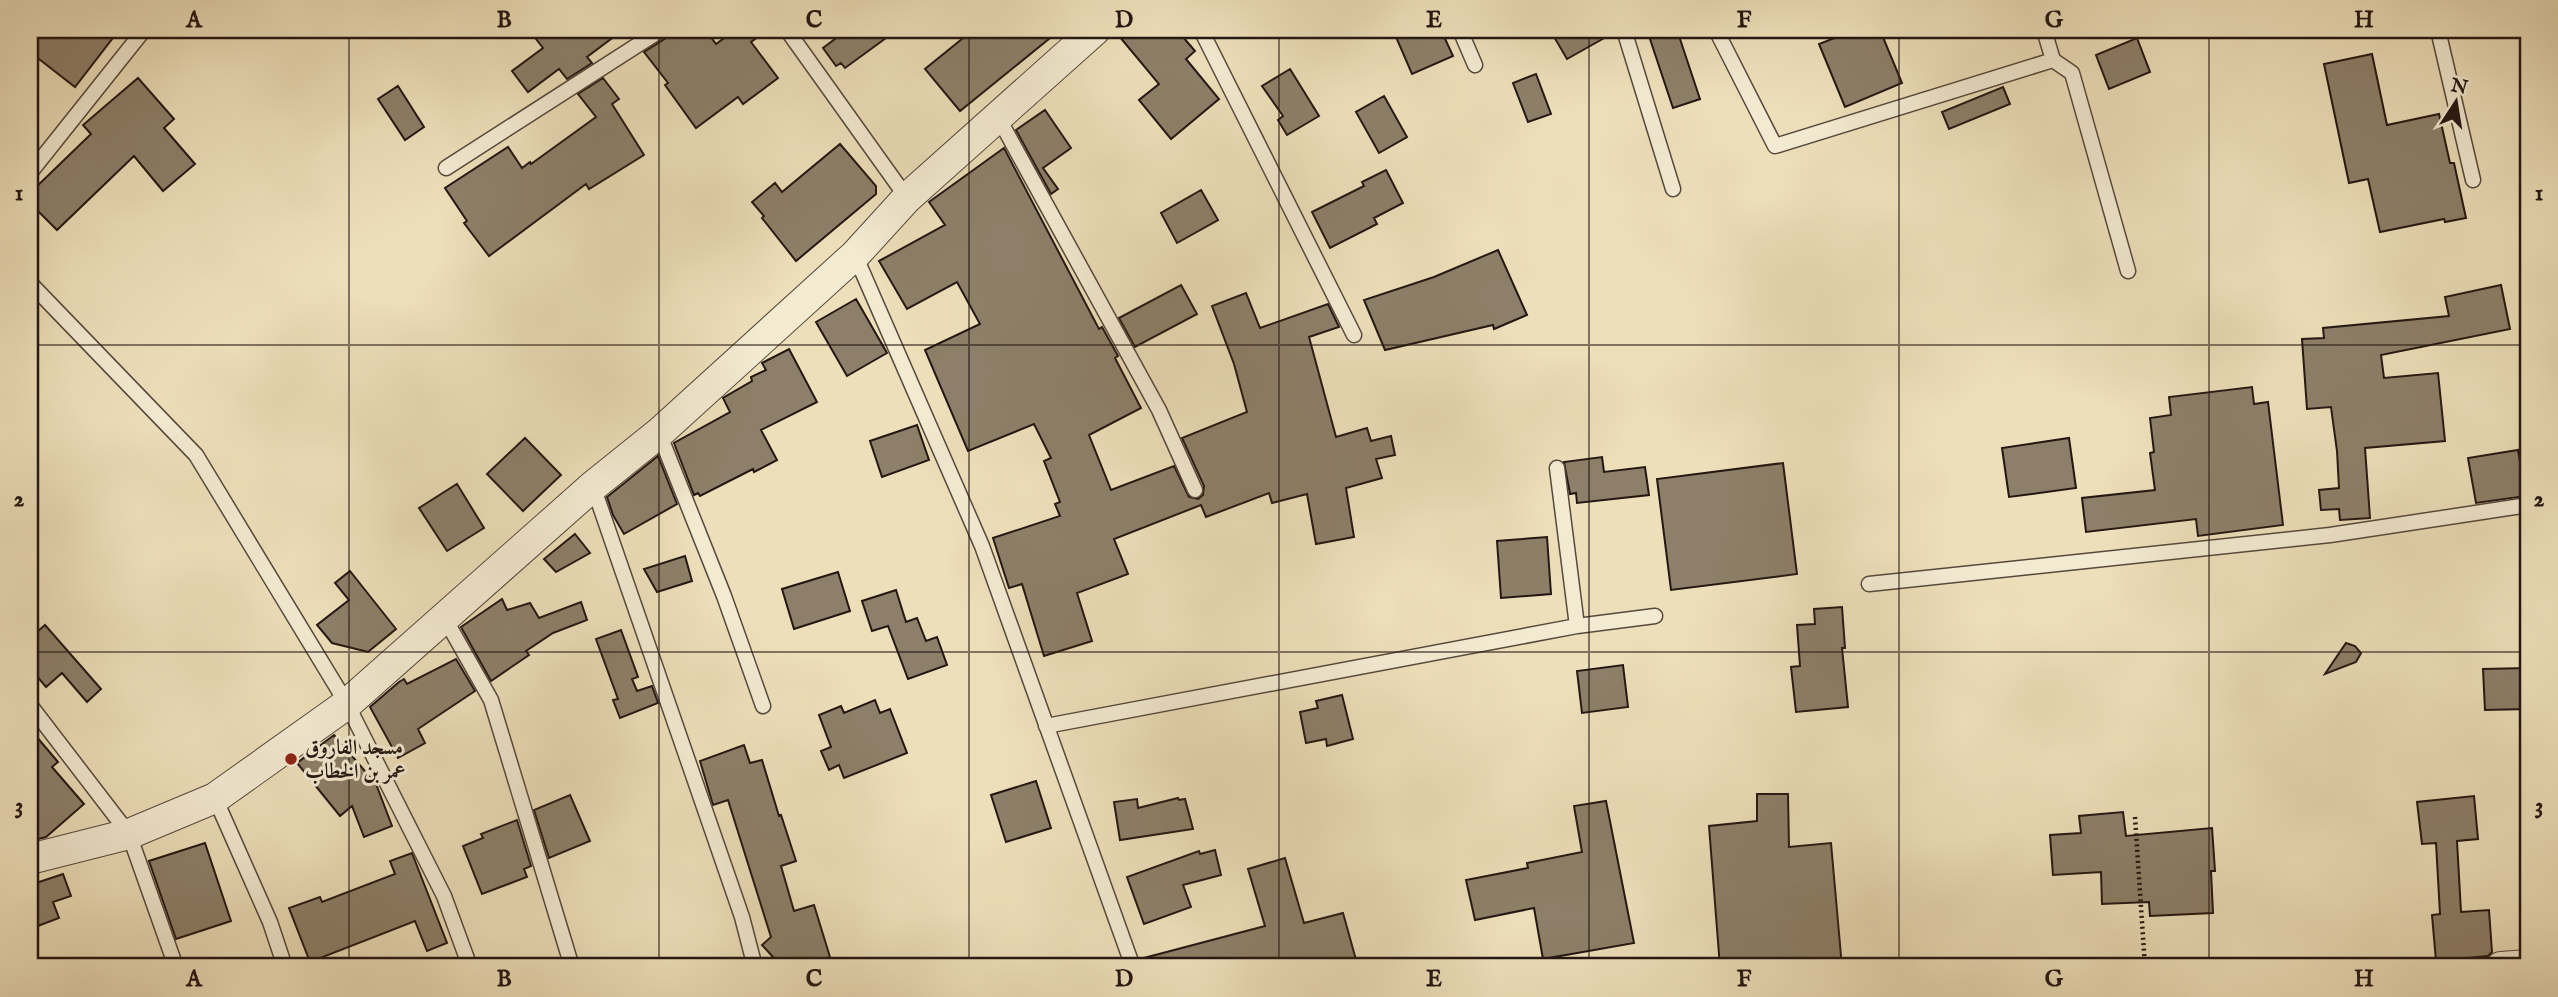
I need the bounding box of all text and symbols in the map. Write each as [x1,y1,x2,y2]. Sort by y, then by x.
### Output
text: A [185,6,203,35]
text: B [496,6,512,35]
text: C [806,6,823,35]
text: D [1115,6,1133,35]
text: E [1426,6,1442,35]
text: F [1737,6,1752,35]
text: G [2045,6,2064,35]
text: H [2354,6,2374,35]
north arrow [2422,66,2492,136]
text: N [2448,74,2470,101]
text: 1 [15,179,23,208]
text: 1 [2535,179,2543,208]
text: 2 [14,485,25,514]
text: 2 [2534,485,2545,514]
place label: مسجد الفاروق عمر بن الخطاب [305,735,406,786]
marker: مسجد الفاروق عمر بن الخطاب [283,751,299,767]
text: 3 [15,792,23,821]
text: 3 [2535,792,2543,821]
text: A [185,965,203,994]
text: B [496,965,512,994]
text: C [806,965,823,994]
text: D [1115,965,1133,994]
text: E [1426,965,1442,994]
text: F [1737,965,1752,994]
text: G [2045,965,2064,994]
text: H [2354,965,2374,994]

